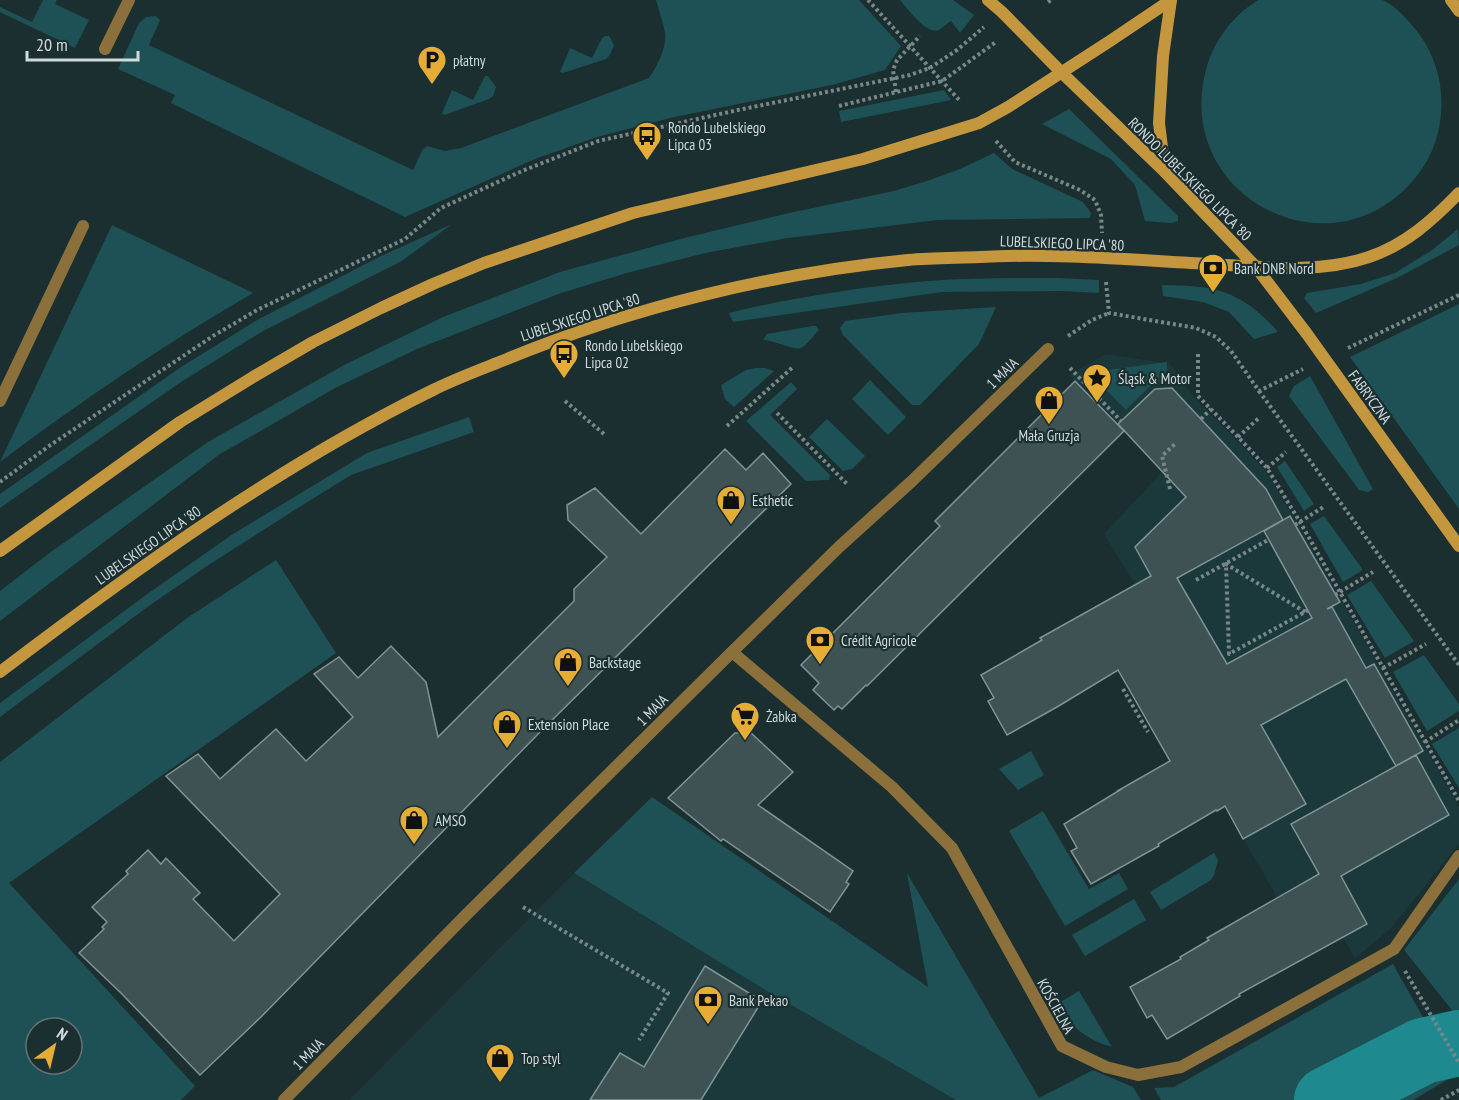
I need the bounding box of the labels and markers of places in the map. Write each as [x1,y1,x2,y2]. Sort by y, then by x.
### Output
parking icon: płatny [416,44,448,86]
place label: płatny [453,51,486,70]
place label: Rondo Lubelskiego Lipca 03 [668,118,766,154]
bus stop icon: Rondo Lubelskiego Lipca 03 [631,120,663,162]
bank icon: Bank DNB Nord [1197,252,1229,294]
place label: Bank DNB Nord [1234,259,1314,278]
place label: Rondo Lubelskiego Lipca 02 [585,336,683,372]
bus stop icon: Rondo Lubelskiego Lipca 02 [548,338,580,380]
place icon: Śląsk & Motor [1081,362,1113,404]
place label: Śląsk & Motor [1118,369,1192,388]
shop icon: Mała Gruzja [1033,384,1065,426]
place label: Mała Gruzja [1019,426,1079,445]
shop icon: Esthetic [715,484,747,526]
place label: Esthetic [752,491,794,510]
bank icon: Crédit Agricole [804,624,836,666]
place label: Crédit Agricole [841,631,917,650]
shop icon: Backstage [552,646,584,688]
place label: Backstage [589,653,641,672]
supermarket icon: Żabka [729,700,761,742]
place label: Żabka [766,707,797,726]
shop icon: Extension Place [491,708,523,750]
place label: Extension Place [528,715,610,734]
shop icon: AMSO [398,804,430,846]
place label: AMSO [435,811,466,830]
bank icon: Bank Pekao [692,984,724,1026]
place label: Bank Pekao [729,991,788,1010]
shop icon: Top styl [484,1042,516,1084]
place label: Top styl [521,1049,561,1068]

